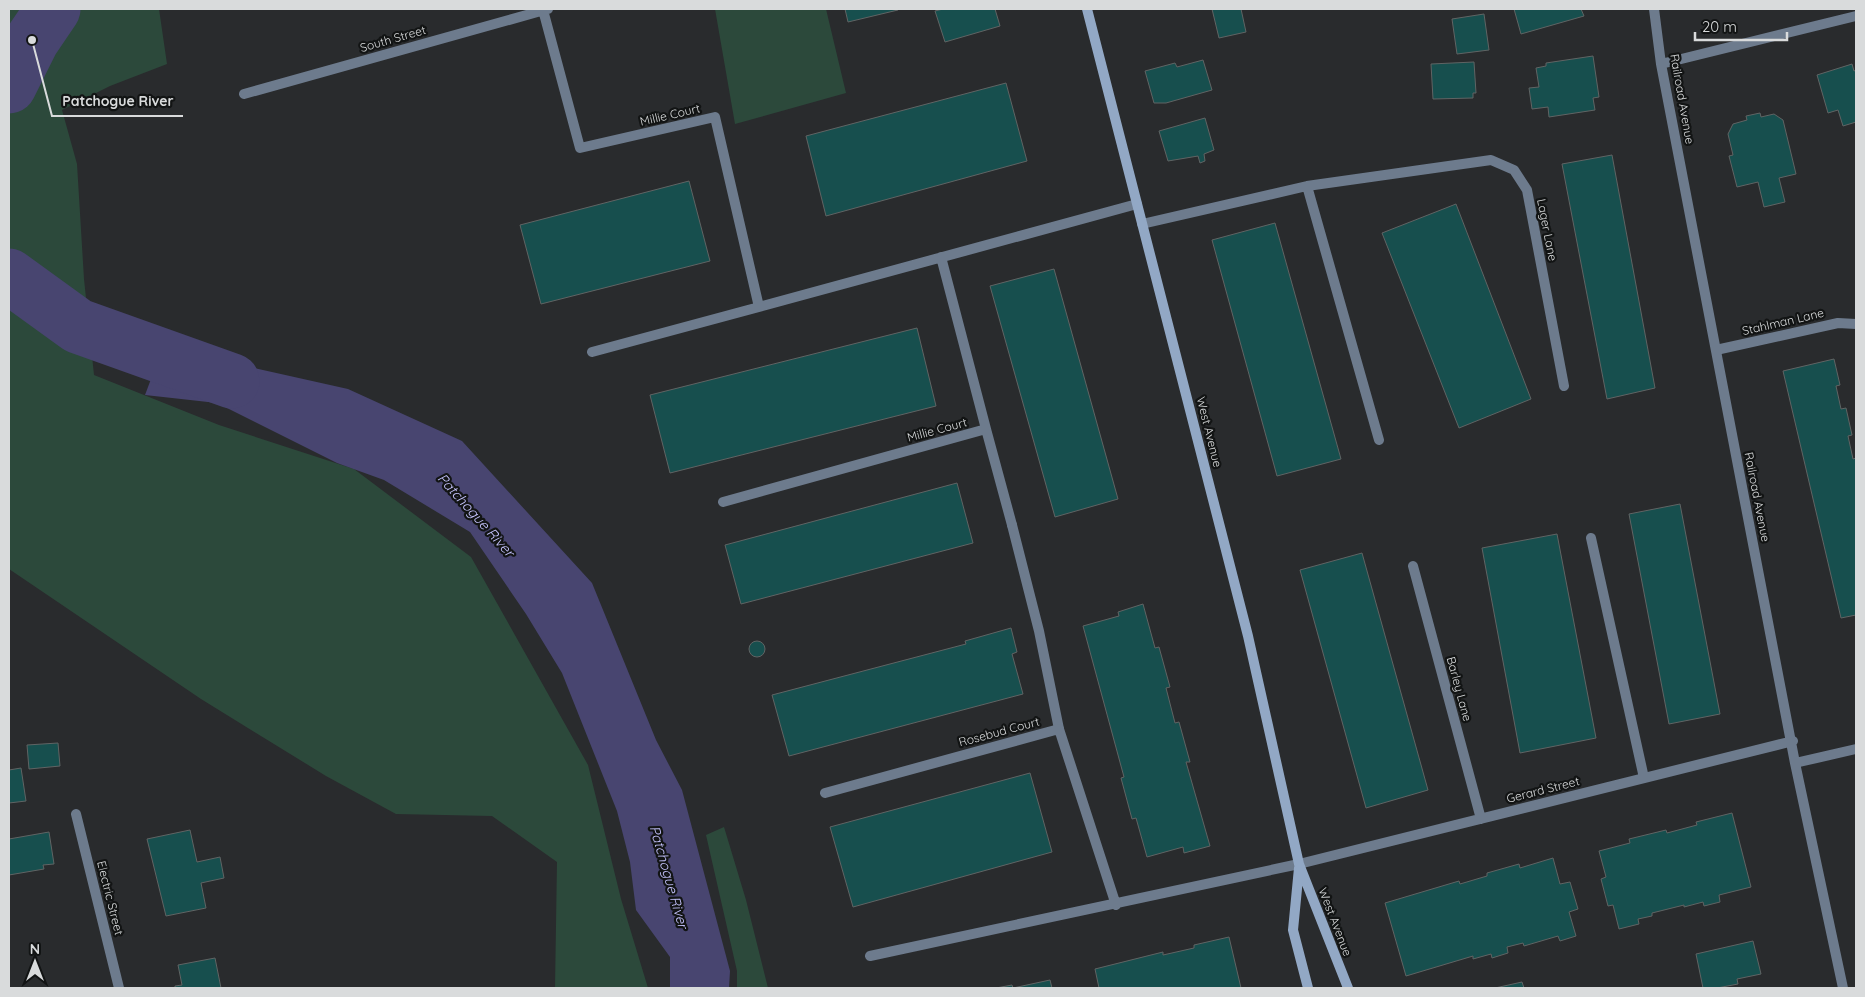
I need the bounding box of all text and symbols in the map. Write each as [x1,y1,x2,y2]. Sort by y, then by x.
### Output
scale bar [1695,10,1788,42]
text: 20 m [1702,17,1737,36]
street label: South Street [358,22,428,55]
street label: Railroad Avenue [1667,53,1698,145]
callout: Patchogue River [52,87,183,116]
text: Patchogue River [62,92,174,110]
street label: Millie Court [638,100,701,129]
street label: Lager Lane [1534,198,1561,262]
street label: Stahlman Lane [1741,305,1825,338]
street label: West Avenue [1193,395,1226,469]
street label: Millie Court [905,414,968,445]
street label: Railroad Avenue [1741,451,1774,543]
water label: Patchogue River [434,469,519,562]
street label: Barley Lane [1444,655,1475,723]
street label: Rosebud Court [957,714,1041,749]
street label: Gerard Street [1505,773,1581,806]
water label: Patchogue River [646,823,693,932]
street label: Electric Street [94,859,127,937]
street label: West Avenue [1316,885,1355,958]
north arrow [10,937,60,987]
text: N [30,940,40,958]

